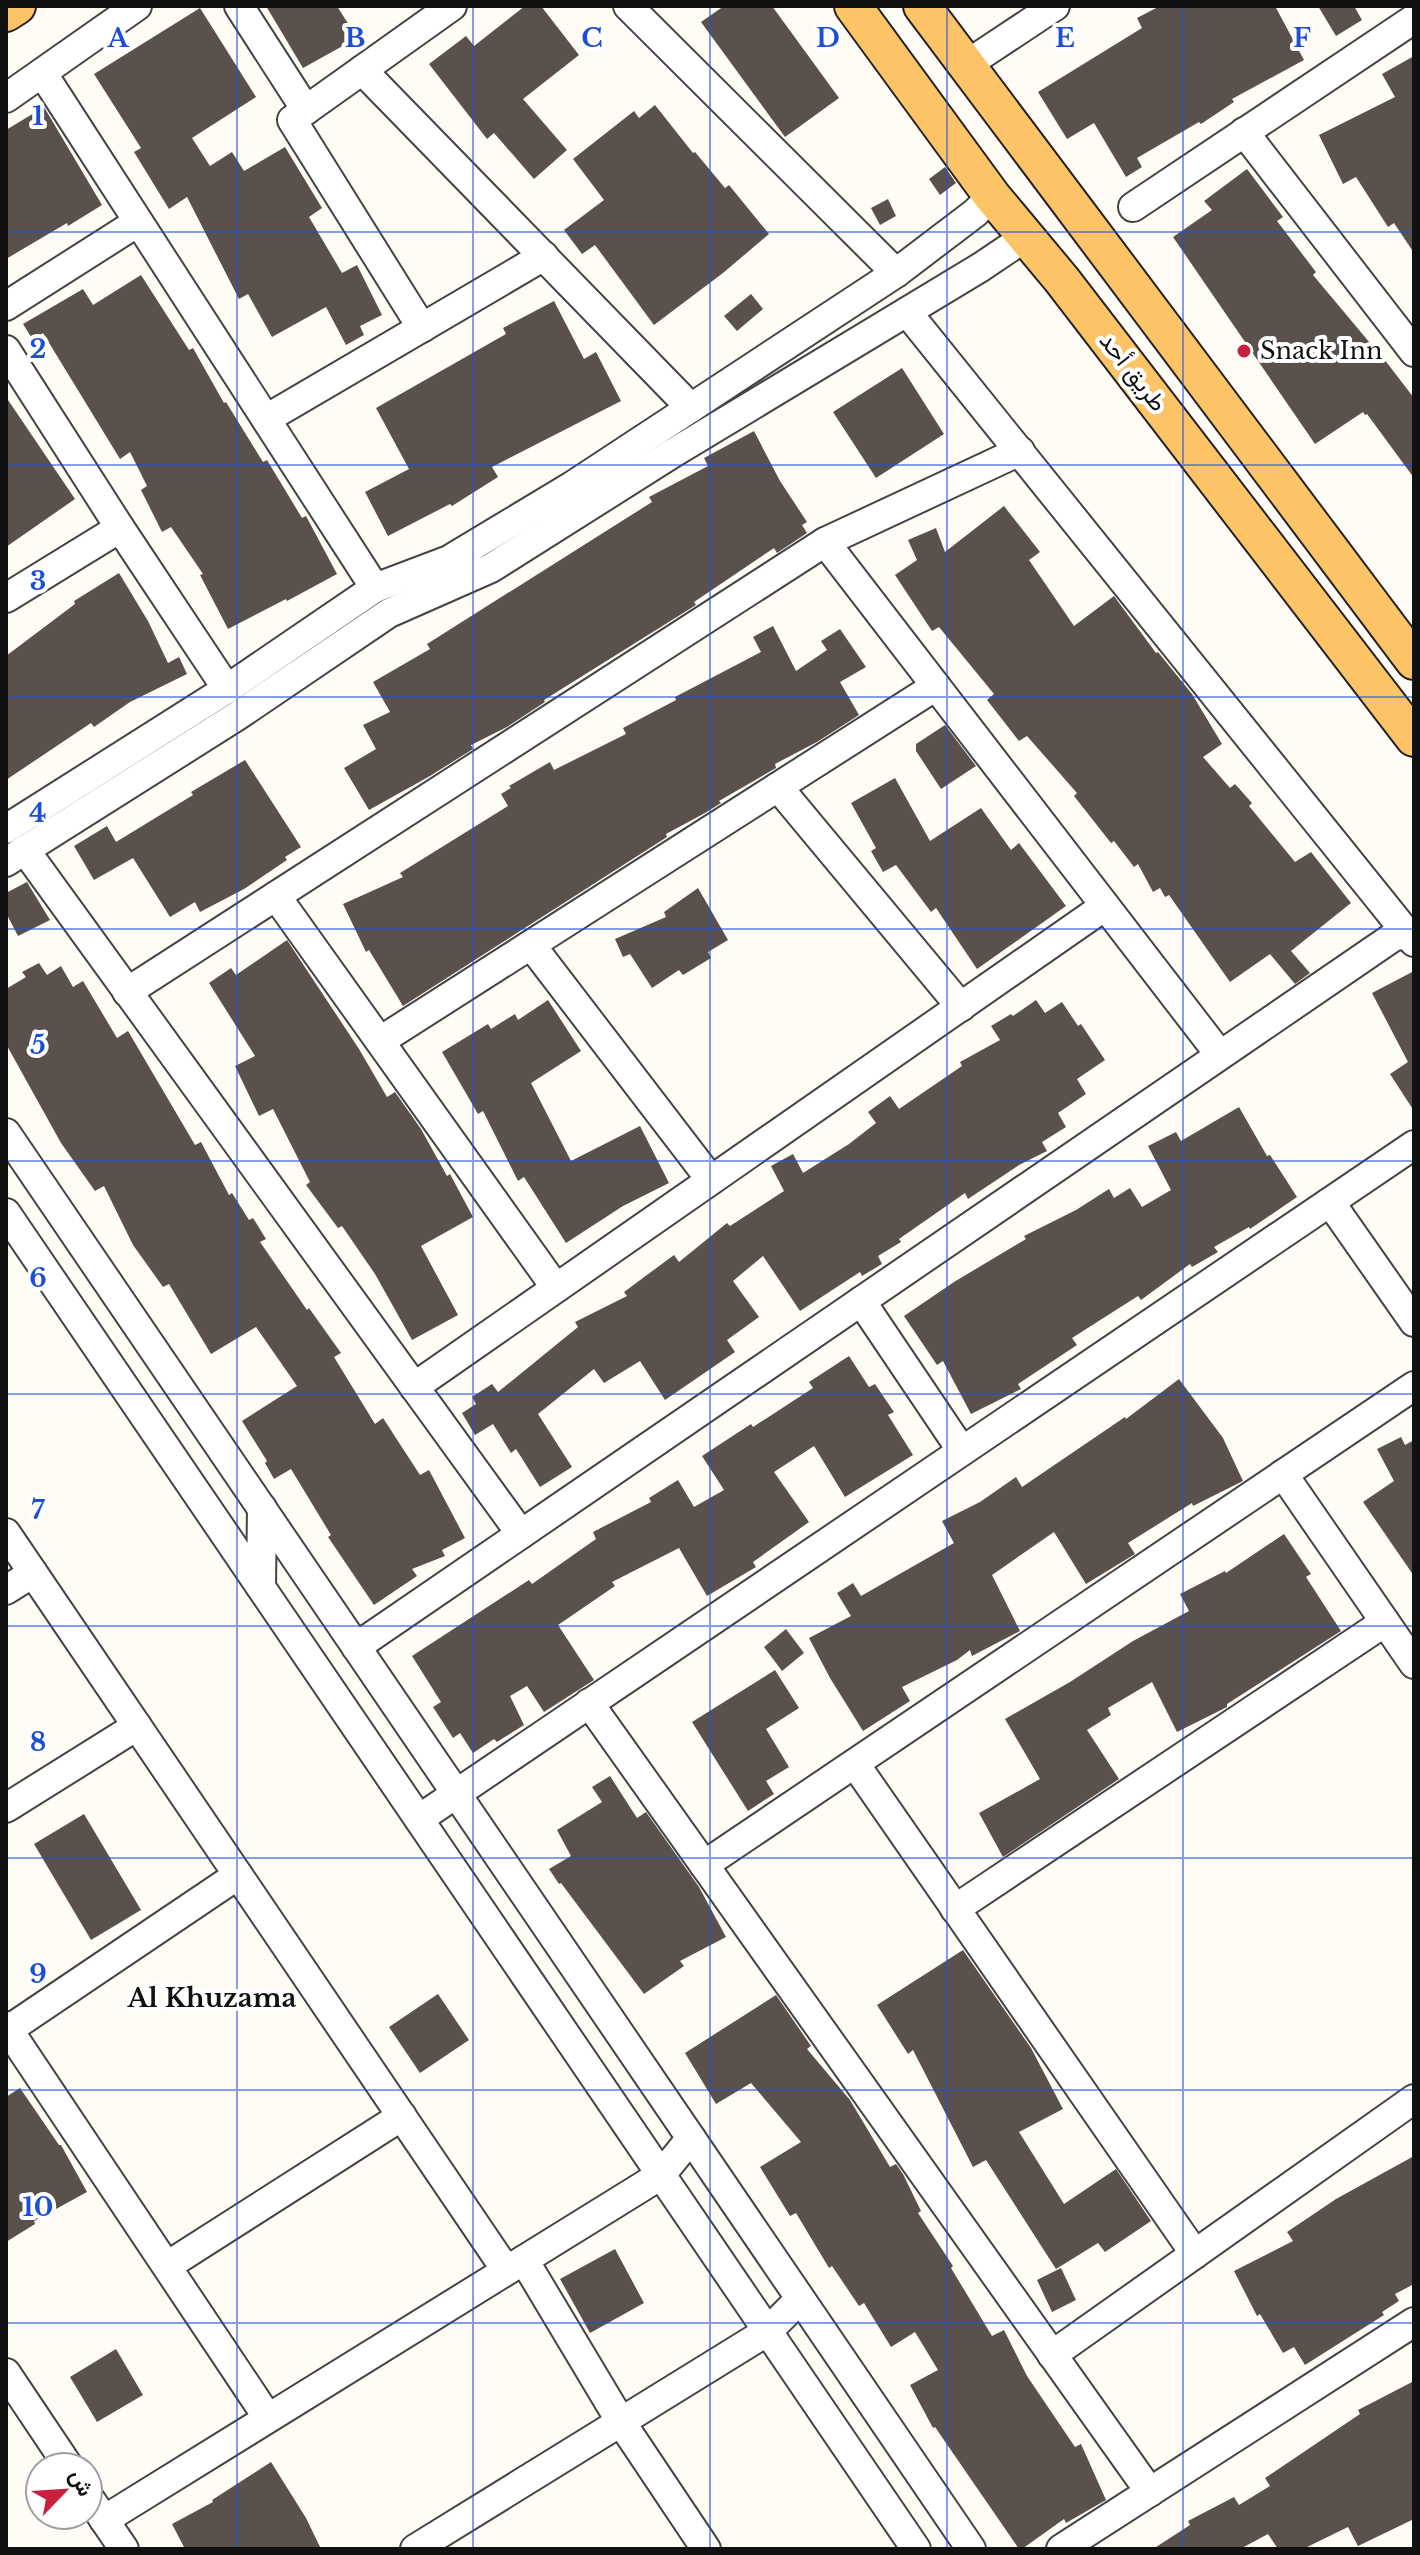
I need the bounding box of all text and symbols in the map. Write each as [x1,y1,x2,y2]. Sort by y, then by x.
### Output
text: A [106,22,129,54]
text: B [345,22,365,54]
text: C [581,22,603,54]
text: D [816,22,840,54]
text: E [1055,22,1075,54]
text: F [1293,22,1311,54]
text: 1 [32,100,44,132]
street label: طريق أحد [1093,326,1173,418]
text: 2 [30,333,46,365]
place label: Snack Inn [1260,336,1383,365]
marker: Snack Inn [1235,342,1253,360]
text: 3 [30,565,46,597]
text: 4 [29,797,47,829]
text: 5 [30,1029,46,1061]
text: 6 [29,1262,47,1294]
text: 7 [31,1494,45,1526]
text: 8 [30,1726,46,1758]
text: 9 [29,1958,47,1990]
district label: Al Khuzama [127,1982,297,2014]
text: 10 [23,2191,53,2223]
north arrow [24,2451,104,2531]
text: ش [64,2465,99,2500]

